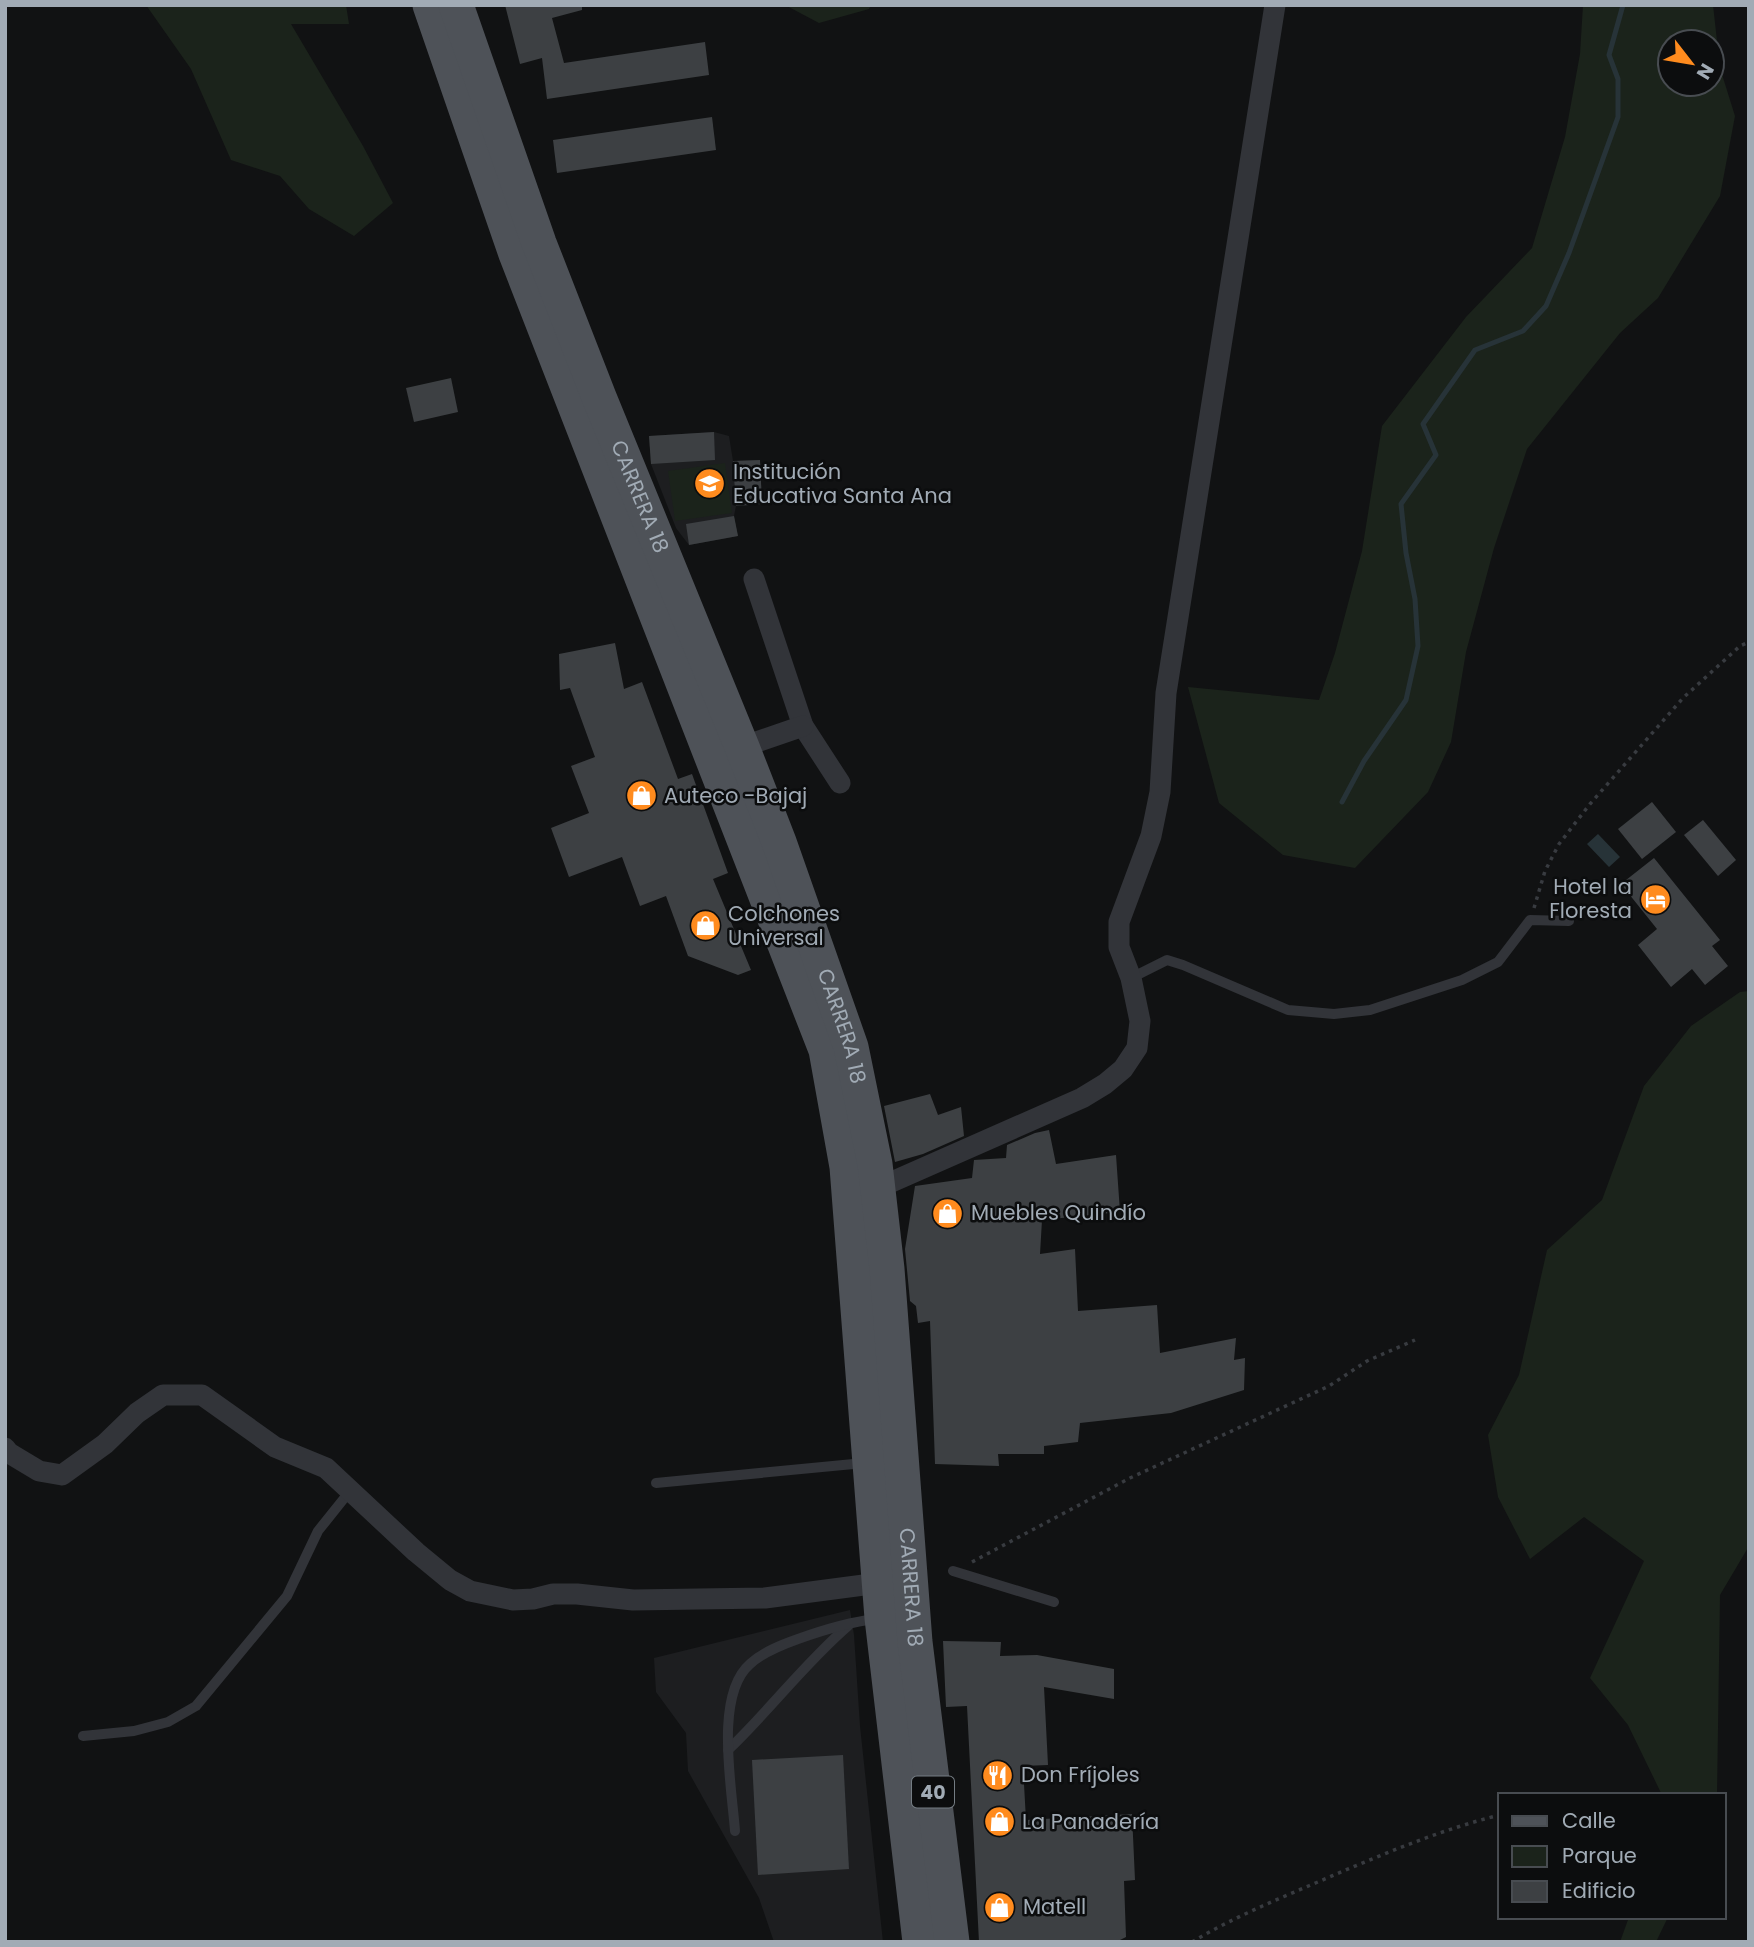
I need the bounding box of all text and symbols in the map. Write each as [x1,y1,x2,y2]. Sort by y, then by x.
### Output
north arrow [1656,28,1726,98]
text: N [1690,58,1720,85]
street label: CARRERA 18 [604,436,676,557]
place label: Institución Educativa Santa Ana [733,457,952,510]
school or university icon: Institución Educativa Santa Ana [693,467,727,501]
shop icon: Auteco -Bajaj [624,779,658,813]
place label: Auteco -Bajaj [664,781,807,810]
place label: Hotel la Floresta [1549,872,1632,925]
hotel icon: Hotel la Floresta [1638,882,1672,916]
place label: Colchones Universal [728,899,840,952]
shop icon: Colchones Universal [688,909,722,943]
street label: CARRERA 18 [811,964,873,1086]
shop icon: Muebles Quindío [931,1196,965,1230]
place label: Muebles Quindío [971,1198,1146,1227]
street label: CARRERA 18 [892,1527,930,1648]
restaurant icon: Don Fríjoles [981,1758,1015,1792]
place label: Don Fríjoles [1021,1760,1140,1789]
road number: 40 [912,1776,954,1808]
legend [1498,1793,1726,1919]
shop icon: La Panadería [982,1805,1016,1839]
text: Calle [1562,1806,1616,1835]
place label: La Panadería [1022,1807,1159,1836]
text: Parque [1562,1841,1637,1870]
text: Edificio [1562,1876,1636,1905]
shop icon: Matell [983,1890,1017,1924]
place label: Matell [1023,1892,1086,1921]

